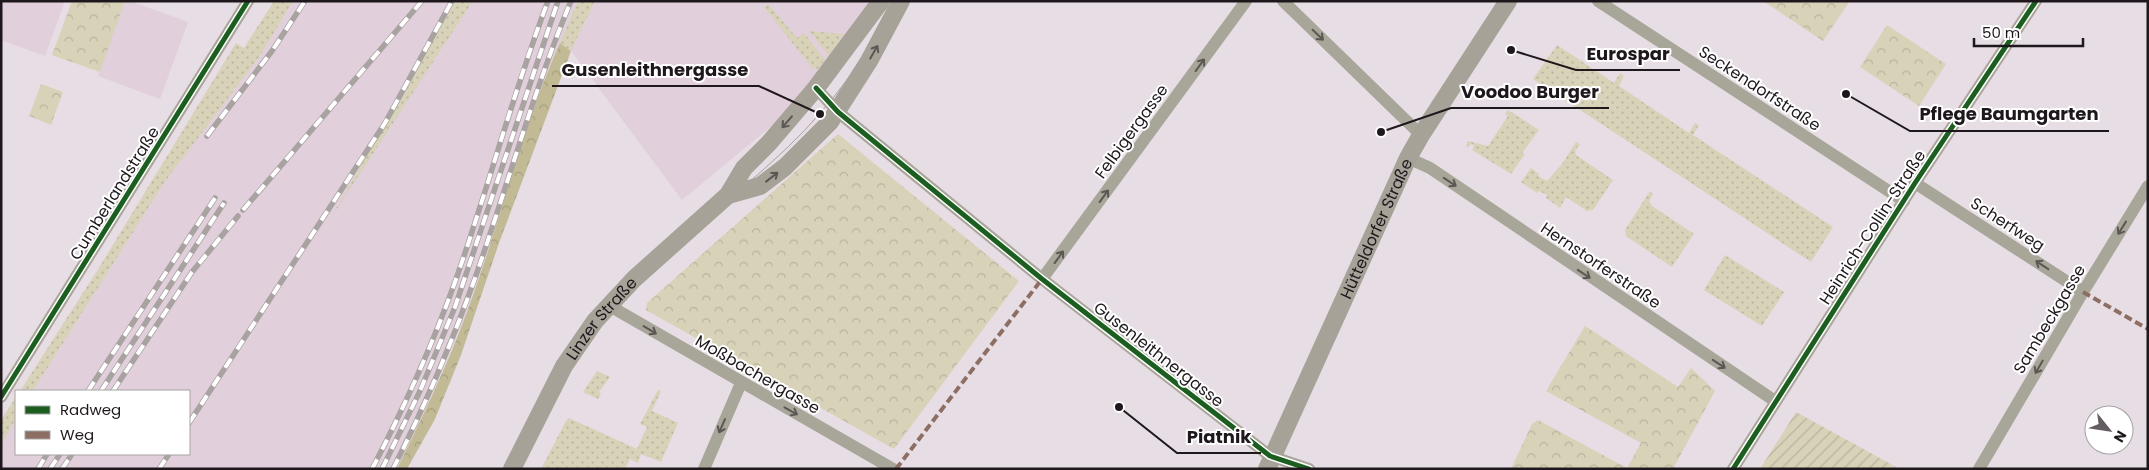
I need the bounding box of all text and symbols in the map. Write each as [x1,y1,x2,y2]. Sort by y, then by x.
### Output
scale bar [1974,15,2083,47]
text: 50 m [1982,22,2020,43]
one-way arrow [1311,29,1324,41]
callout: Eurospar [1576,37,1680,70]
street label: Seckendorfstraße [1694,40,1825,137]
text: Eurospar [1586,41,1670,66]
one-way arrow [870,45,880,59]
callout: Gusenleithnergasse [552,53,759,86]
text: Gusenleithnergasse [562,57,748,82]
one-way arrow [1195,58,1205,72]
callout: Voodoo Burger [1451,75,1609,108]
street label: Felbigergasse [1089,79,1174,183]
text: Voodoo Burger [1461,79,1599,104]
callout: Pflege Baumgarten [1910,98,2109,131]
text: Pflege Baumgarten [1919,101,2099,126]
one-way arrow [781,116,793,129]
street label: Cumberlandstraße [64,122,165,264]
street label: Heinrich-Collin-Straße [1814,145,1931,309]
street label: Hütteldorfer Straße [1335,155,1418,303]
one-way arrow [766,171,779,182]
one-way arrow [1443,177,1457,187]
one-way arrow [1099,189,1109,203]
street label: Scherfweg [1966,192,2049,257]
street label: Hernstorferstraße [1536,217,1665,314]
one-way arrow [2117,220,2127,234]
one-way arrow [1053,251,1064,264]
street label: Sambeckgasse [2008,260,2091,378]
one-way arrow [2035,260,2049,271]
one-way arrow [1577,269,1591,279]
street label: Linzer Straße [561,272,642,365]
street label: Gusenleithnergasse [1089,296,1229,413]
one-way arrow [642,325,656,335]
street label: Moßbachergasse [691,329,824,420]
one-way arrow [1712,359,1726,369]
one-way arrow [2033,360,2043,374]
legend [15,390,190,455]
text: Radweg [60,399,121,420]
north arrow [2084,405,2134,455]
one-way arrow [783,406,798,416]
one-way arrow [717,418,727,433]
callout: Piatnik [1177,420,1261,453]
text: Weg [60,424,94,445]
text: Piatnik [1187,424,1252,449]
text: N [2109,427,2132,446]

